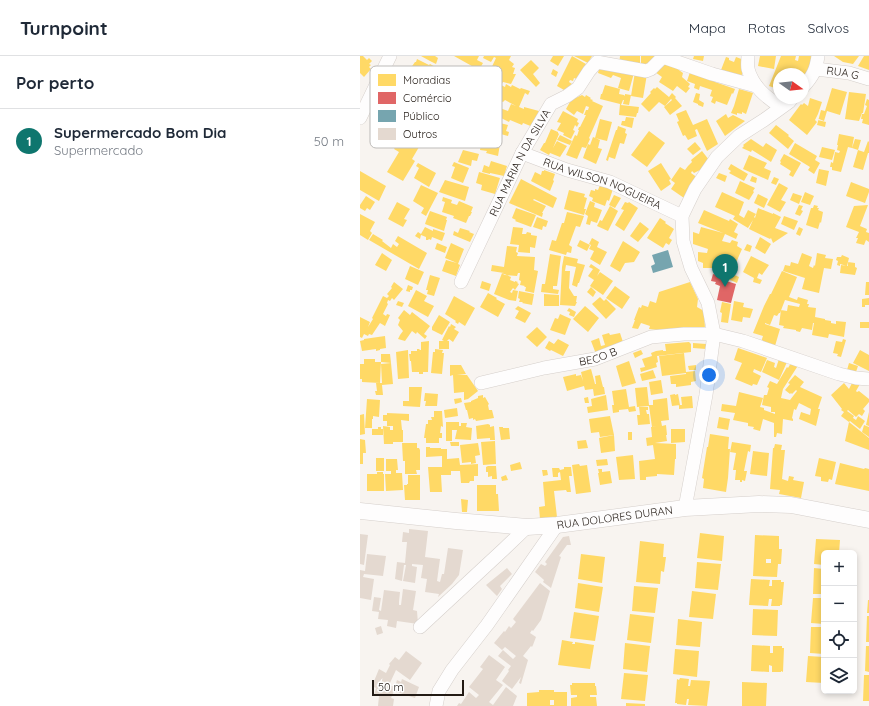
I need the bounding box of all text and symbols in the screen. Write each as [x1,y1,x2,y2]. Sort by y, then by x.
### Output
text: Turnpoint [20,16,108,40]
text: Mapa [689,19,726,37]
text: Rotas [748,19,785,37]
text: Salvos [807,19,849,37]
street label: RUA G [826,63,861,83]
legend [370,66,502,148]
north arrow [773,68,809,104]
text: Por perto [16,72,94,93]
text: Moradias [403,73,450,87]
text: Comércio [403,91,452,105]
street label: RUA MARIA N DA SILVA [486,107,553,219]
text: Público [403,109,440,123]
text: Supermercado Bom Dia [54,123,227,142]
text: Outros [403,127,437,141]
text: 1 [26,133,32,149]
text: 50 m [314,133,344,149]
text: Supermercado [54,142,143,158]
street label: RUA WILSON NOGUEIRA [541,155,664,212]
pin: 1 [712,254,738,287]
street label: BECO B [578,344,619,369]
your location [699,365,719,385]
street label: RUA DOLORES DURAN [556,503,673,532]
map controls [821,550,857,694]
button: + [821,550,857,586]
button: − [821,586,857,622]
button: locate [821,622,857,658]
button: layers [821,658,857,694]
scale bar [372,678,464,697]
text: 50 m [378,680,404,694]

